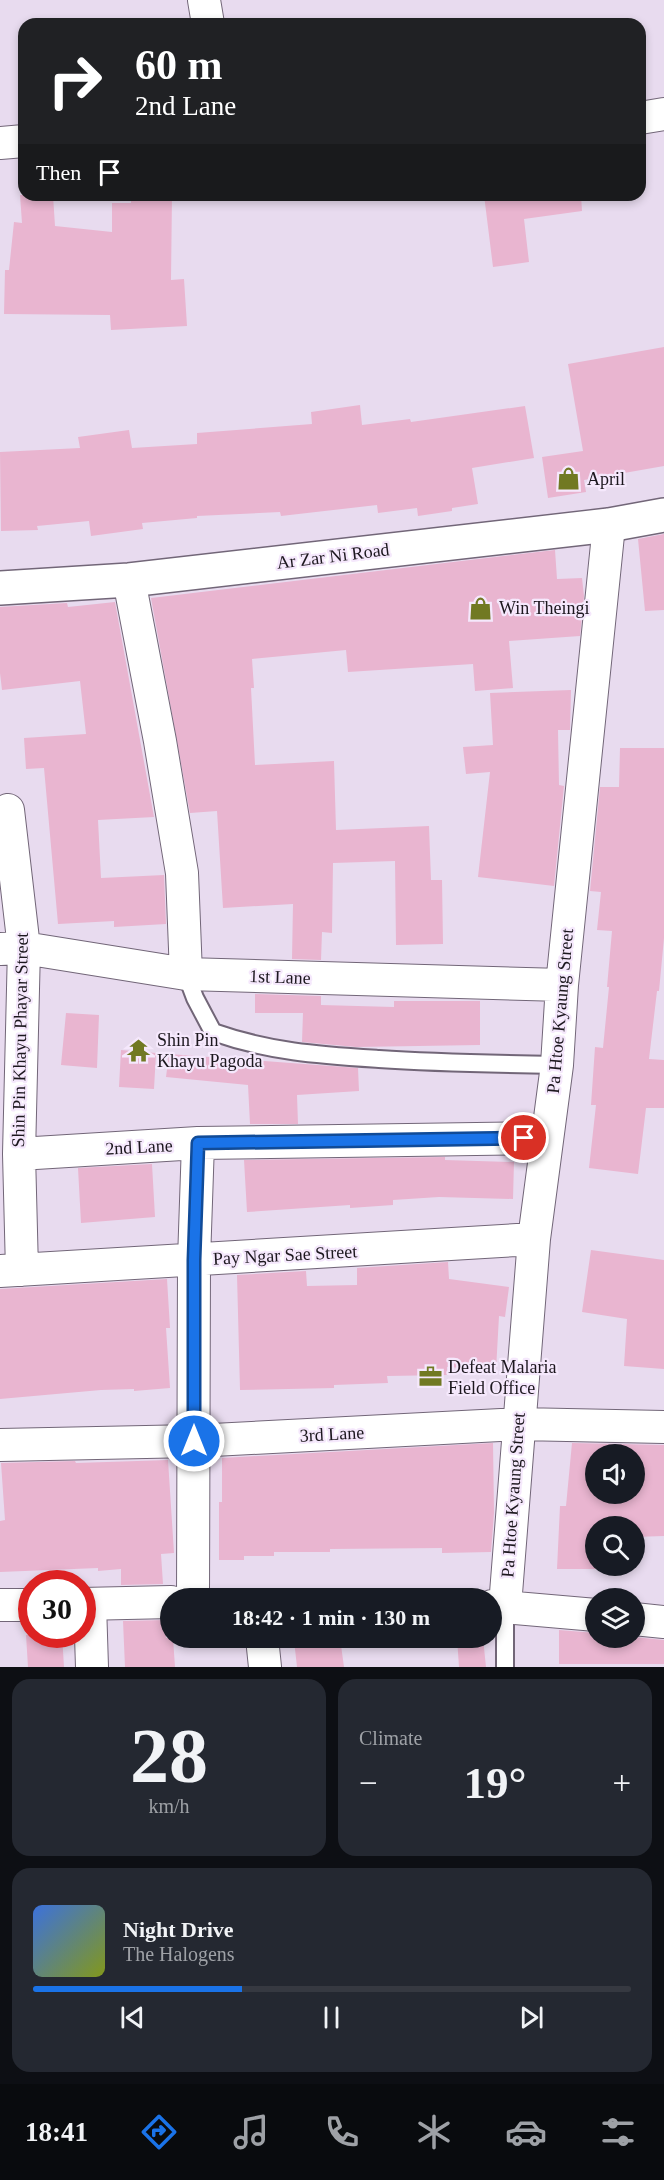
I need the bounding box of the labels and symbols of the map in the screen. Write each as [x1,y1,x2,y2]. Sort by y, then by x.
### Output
shop icon: April [556,466,582,492]
place label: April [587,469,625,489]
street label: Ar Zar Ni Road [275,539,391,573]
shop icon: Win Theingi [468,595,494,621]
place label: Win Theingi [499,598,589,618]
street label: Pa Htoe Kyaung Street [543,928,577,1094]
street label: Shin Pin Khayu Phayar Street [8,932,32,1148]
street label: 1st Lane [249,966,311,988]
place label: Shin Pin Khayu Pagoda [157,1030,262,1071]
temple icon: Shin Pin Khayu Pagoda [126,1037,152,1063]
pin [498,1112,549,1163]
street label: 2nd Lane [105,1135,173,1159]
street label: Pay Ngar Sae Street [212,1241,358,1269]
place label: Defeat Malaria Field Office [448,1357,556,1398]
office icon: Defeat Malaria Field Office [417,1364,443,1390]
position arrow [162,1409,226,1473]
street label: Pa Htoe Kyaung Street [497,1412,529,1578]
street label: 3rd Lane [299,1422,365,1446]
speed limit sign: 30 [18,1570,96,1648]

